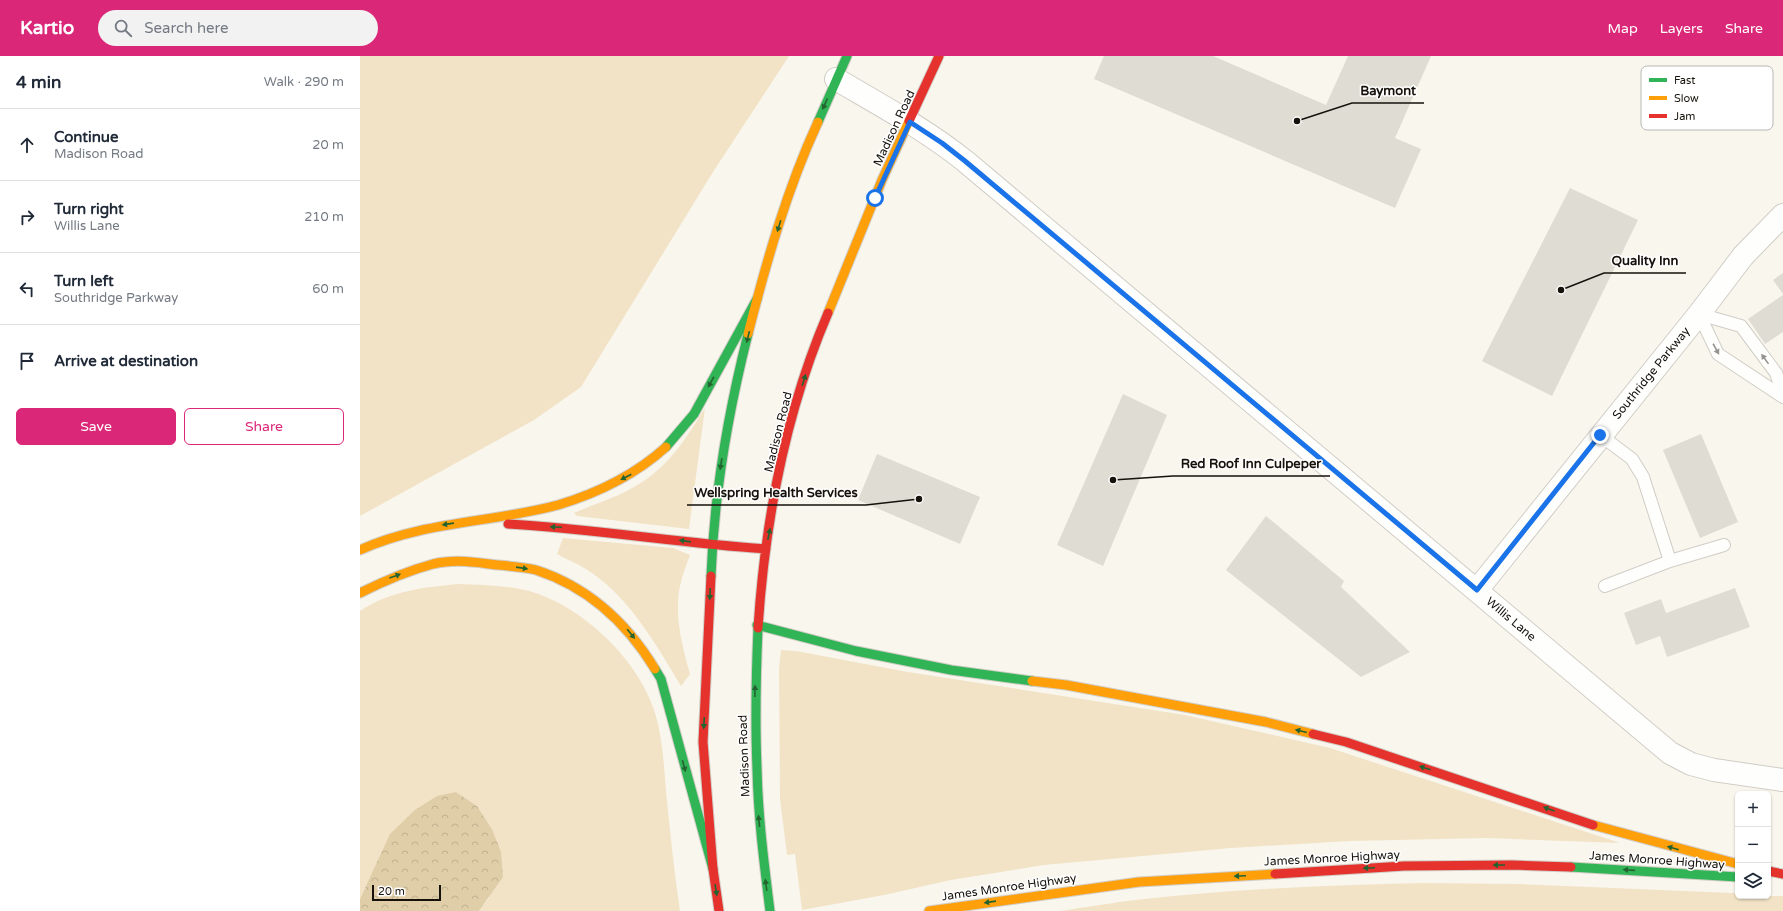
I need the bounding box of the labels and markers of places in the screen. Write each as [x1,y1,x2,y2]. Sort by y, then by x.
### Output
callout: Baymont [1352,78,1424,103]
callout: Quality Inn [1604,248,1686,273]
callout: Red Roof Inn Culpeper [1173,451,1330,476]
callout: Wellspring Health Services [687,480,866,505]

